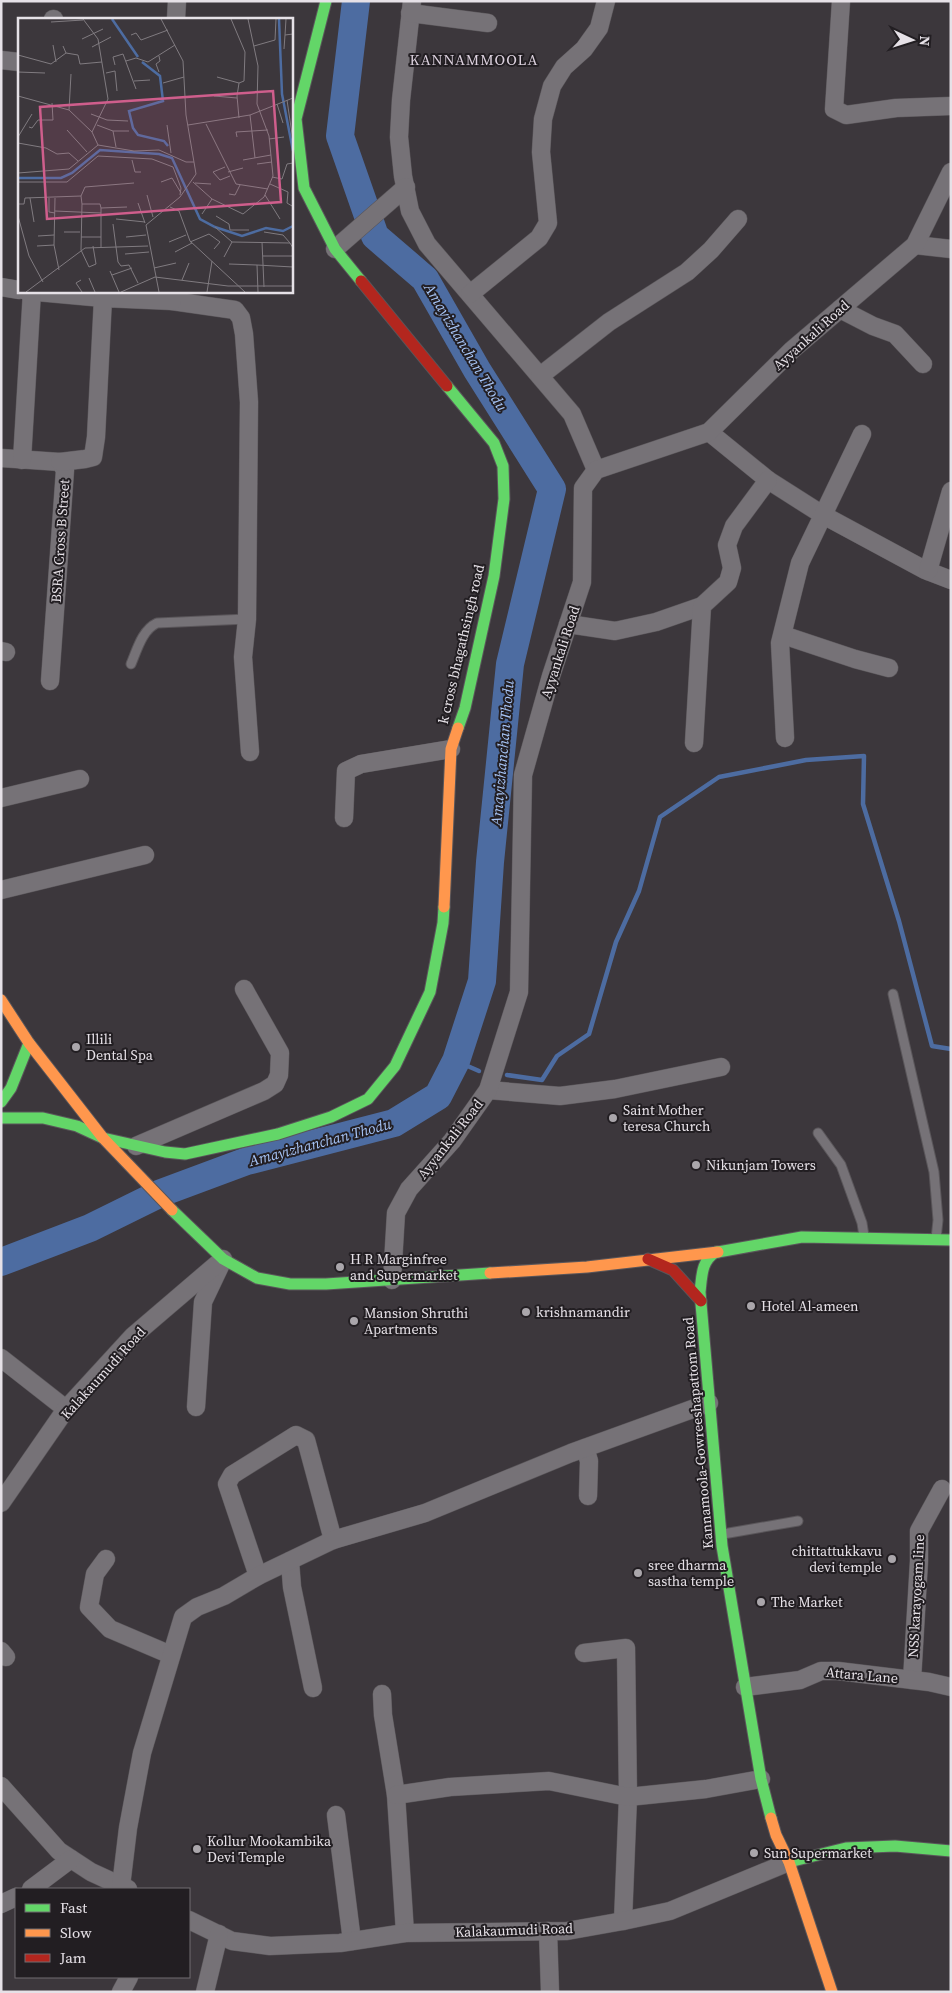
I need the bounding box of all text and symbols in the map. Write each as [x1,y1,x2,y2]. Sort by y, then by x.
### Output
north arrow [887,15,937,65]
inset map [18,18,292,292]
text: N [915,35,935,47]
district label: KANNAMMOOLA [410,49,538,70]
water label: Amayizhanchan Thodu [419,278,513,416]
street label: Ayyankali Road [768,295,854,375]
street label: BSRA Cross B Street [46,478,74,603]
street label: k cross bhagathsingh road [433,562,489,726]
street label: Ayyankali Road [536,603,584,701]
water label: Amayizhanchan Thodu [485,679,519,828]
place label: Illili Dental Spa [86,1029,154,1065]
marker: Illili Dental Spa [70,1041,82,1053]
street label: Ayyankali Road [412,1095,488,1183]
place label: Saint Mother teresa Church [623,1100,710,1136]
marker: Saint Mother teresa Church [607,1112,619,1124]
water label: Amayizhanchan Thodu [245,1113,394,1171]
place label: Nikunjam Towers [706,1155,816,1175]
marker: Nikunjam Towers [690,1159,702,1171]
place label: H R Marginfree and Supermarket [350,1249,458,1285]
marker: H R Marginfree and Supermarket [334,1261,346,1273]
place label: Hotel Al-ameen [761,1296,859,1316]
marker: Hotel Al-ameen [745,1300,757,1312]
place label: krishnamandir [536,1302,630,1322]
place label: Mansion Shruthi Apartments [364,1303,468,1339]
marker: krishnamandir [520,1306,532,1318]
marker: Mansion Shruthi Apartments [348,1315,360,1327]
street label: Kannamoola-Gowreeshapattom Road [678,1316,718,1550]
street label: Kalakaumudi Road [56,1322,150,1424]
street label: NSS karayogam line [903,1534,929,1658]
place label: chittattukkavu devi temple [792,1541,882,1577]
marker: chittattukkavu devi temple [886,1553,898,1565]
place label: sree dharma sastha temple [648,1555,734,1591]
marker: sree dharma sastha temple [632,1567,644,1579]
place label: The Market [771,1592,843,1612]
marker: The Market [755,1596,767,1608]
street label: Attara Lane [825,1662,899,1688]
place label: Kollur Mookambika Devi Temple [207,1831,332,1867]
marker: Kollur Mookambika Devi Temple [191,1843,203,1855]
place label: Sun Supermarket [764,1843,872,1863]
marker: Sun Supermarket [748,1847,760,1859]
legend [15,1888,190,1978]
text: Fast [60,1897,87,1918]
street label: Kalakaumudi Road [455,1918,573,1942]
text: Slow [60,1922,92,1943]
text: Jam [59,1947,87,1968]

